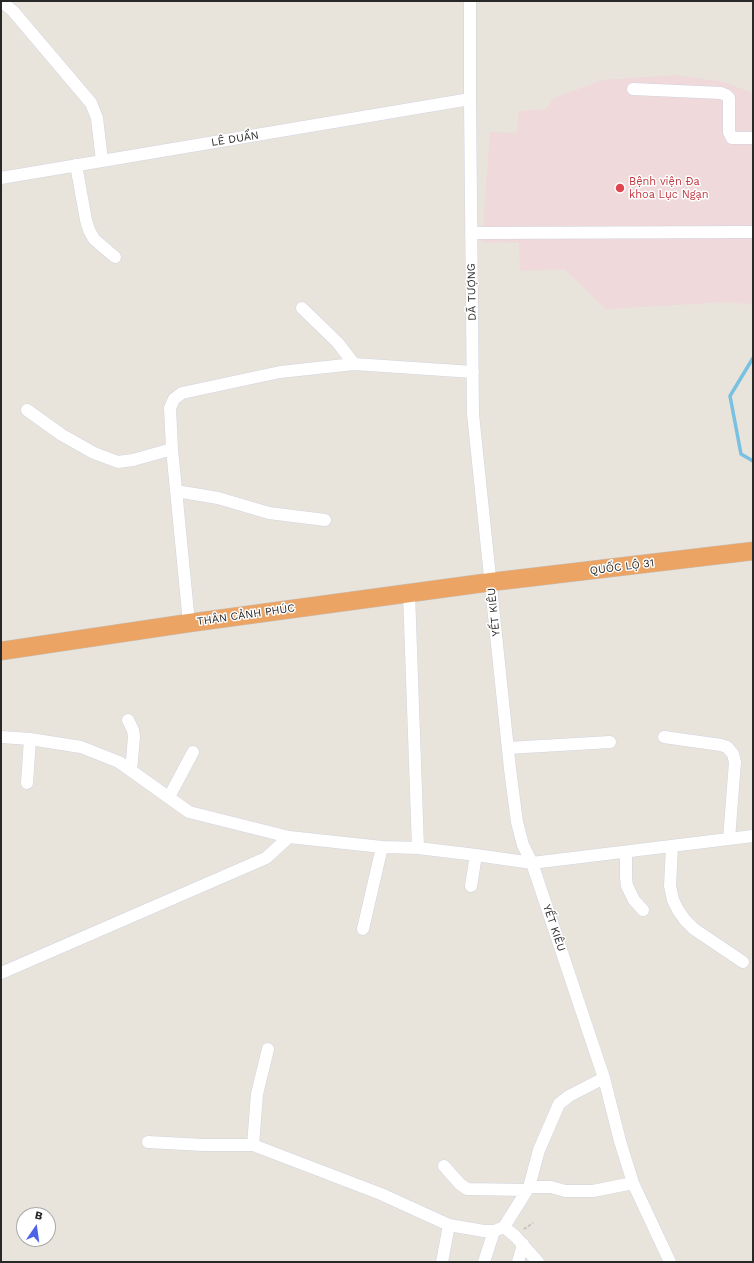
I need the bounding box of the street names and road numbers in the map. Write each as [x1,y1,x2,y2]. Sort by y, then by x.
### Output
street label: LÊ DUẨN [210,129,260,149]
street label: DÃ TƯỢNG [465,263,479,321]
street label: QUỐC LỘ 31 [589,557,655,577]
street label: YẾT KIÊU [485,587,503,637]
street label: THÂN CẢNH PHÚC [196,602,296,628]
street label: YẾT KIÊU [540,903,568,953]

